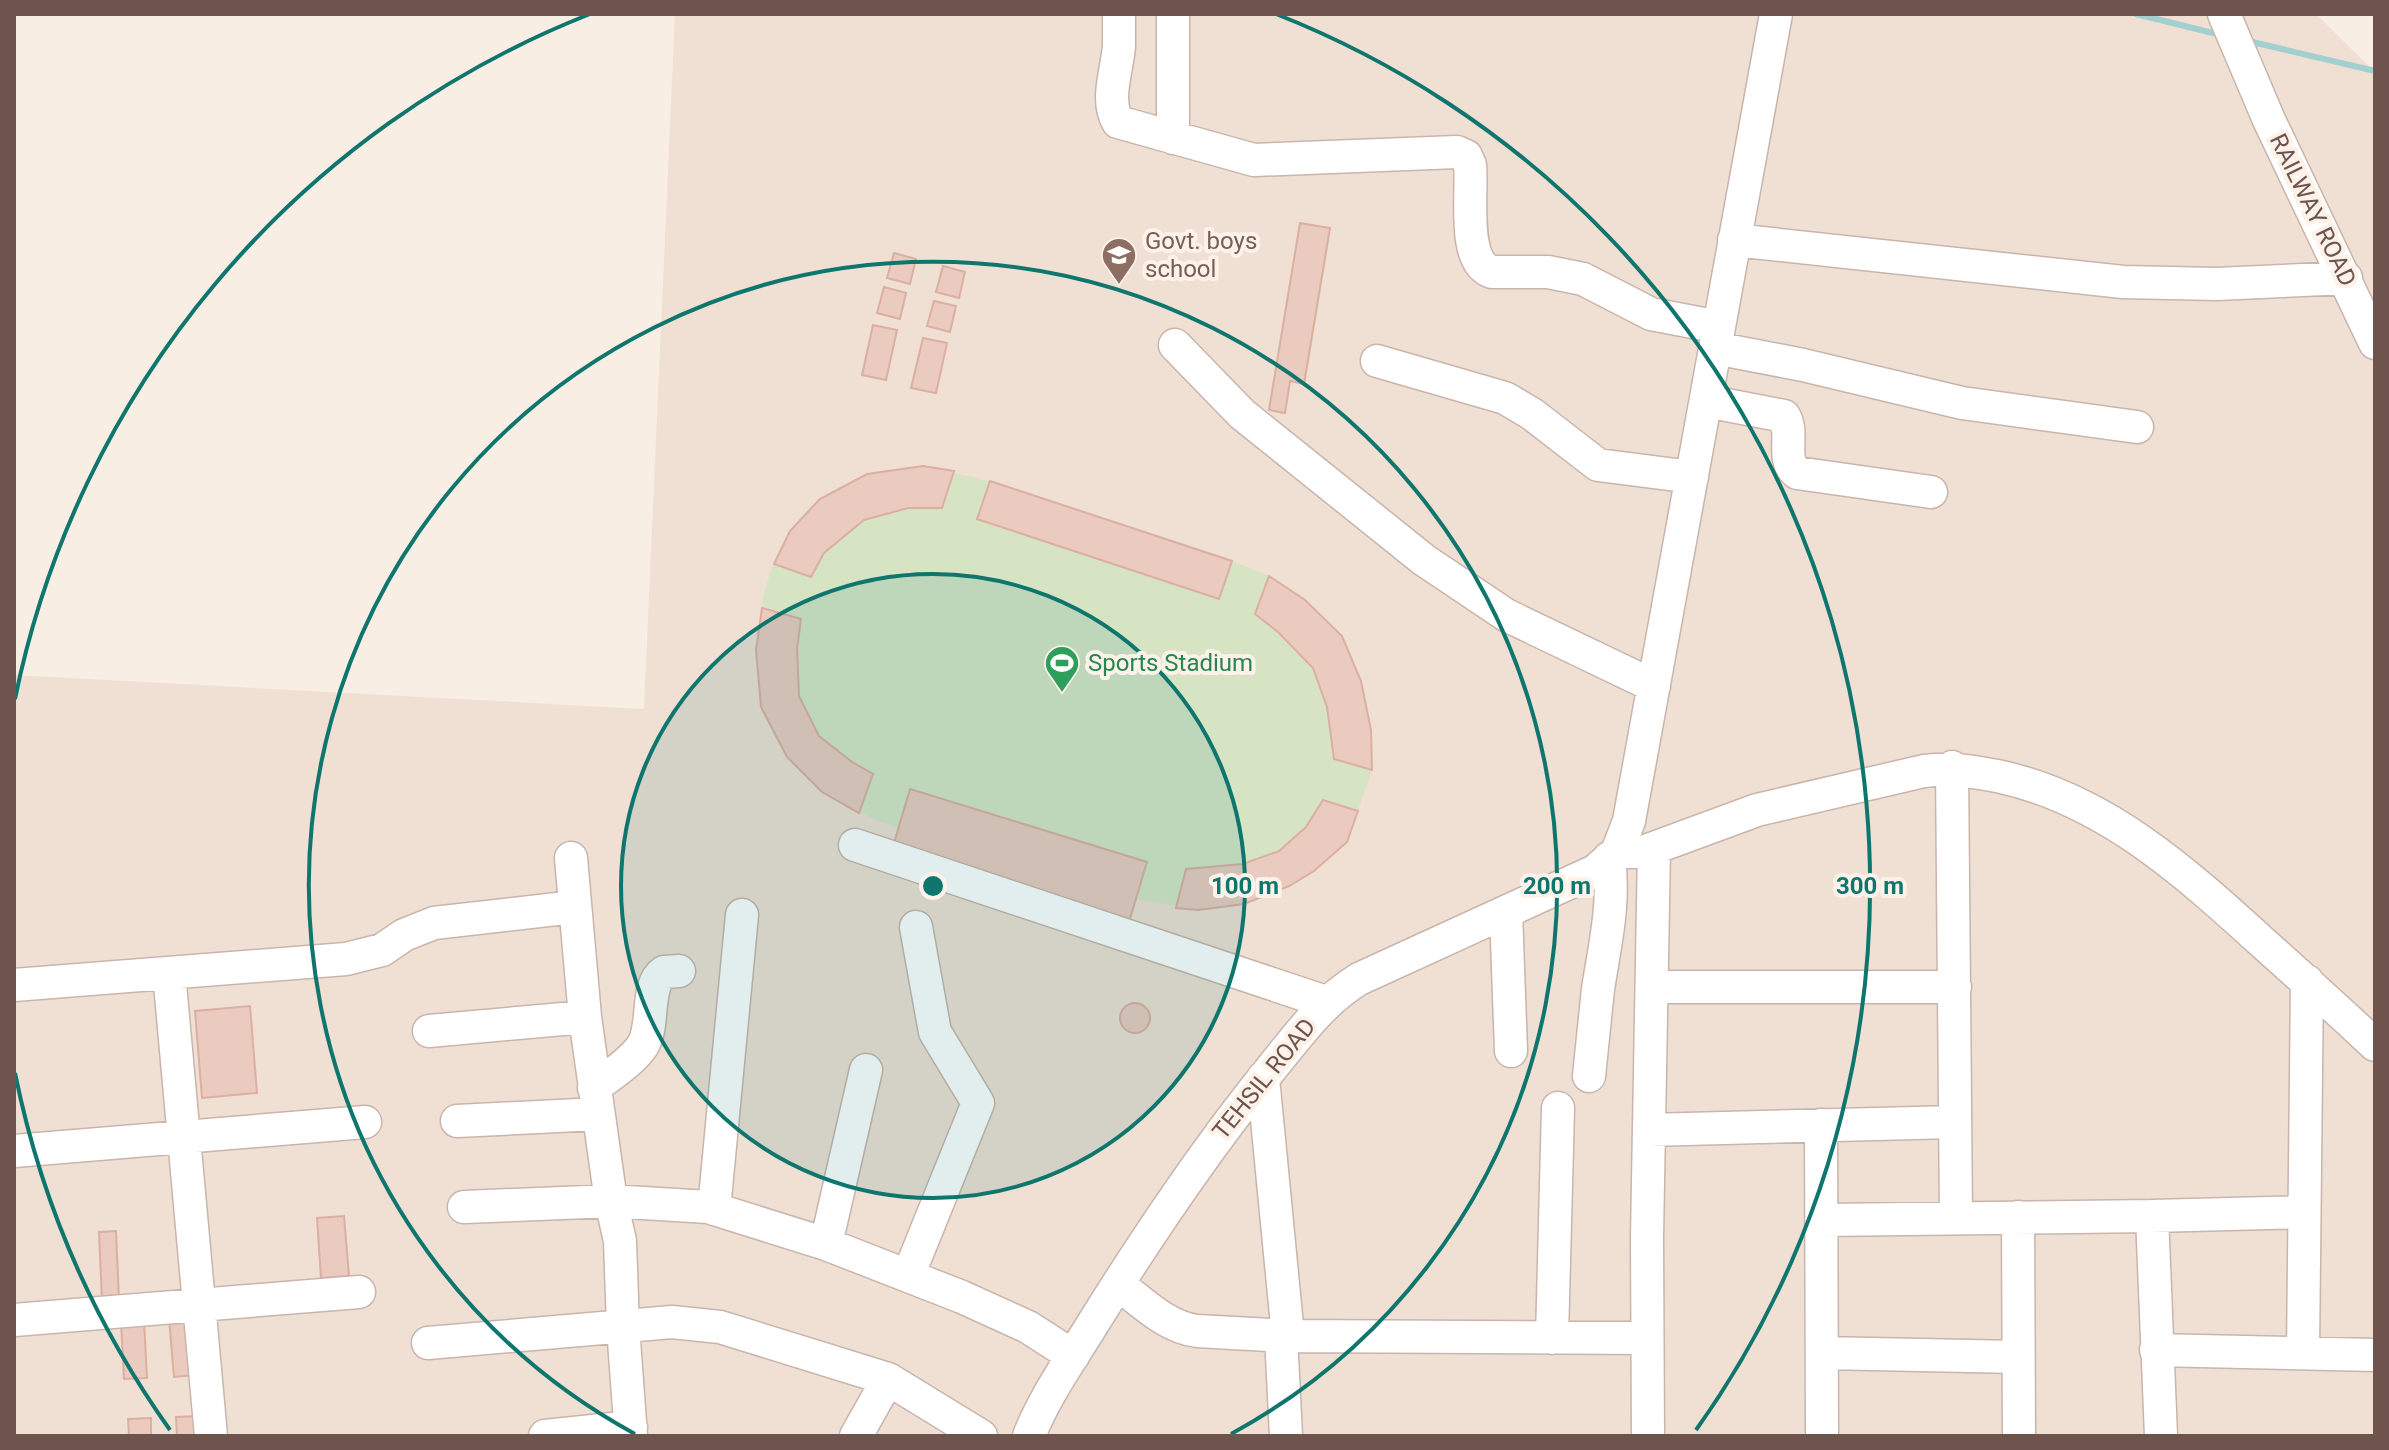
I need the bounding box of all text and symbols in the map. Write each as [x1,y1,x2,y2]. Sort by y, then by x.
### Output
street label: RAILWAY ROAD [2264,129,2362,291]
place label: Govt. boys school [1145,227,1257,283]
school or university icon: Govt. boys school [1100,236,1138,286]
sports icon: Sports Stadium [1043,644,1081,694]
place label: Sports Stadium [1088,649,1253,677]
centre of rings [919,872,947,900]
text: 100 m [1211,872,1279,900]
text: 200 m [1523,872,1591,900]
text: 300 m [1836,872,1904,900]
street label: TEHSIL ROAD [1207,1013,1321,1145]

